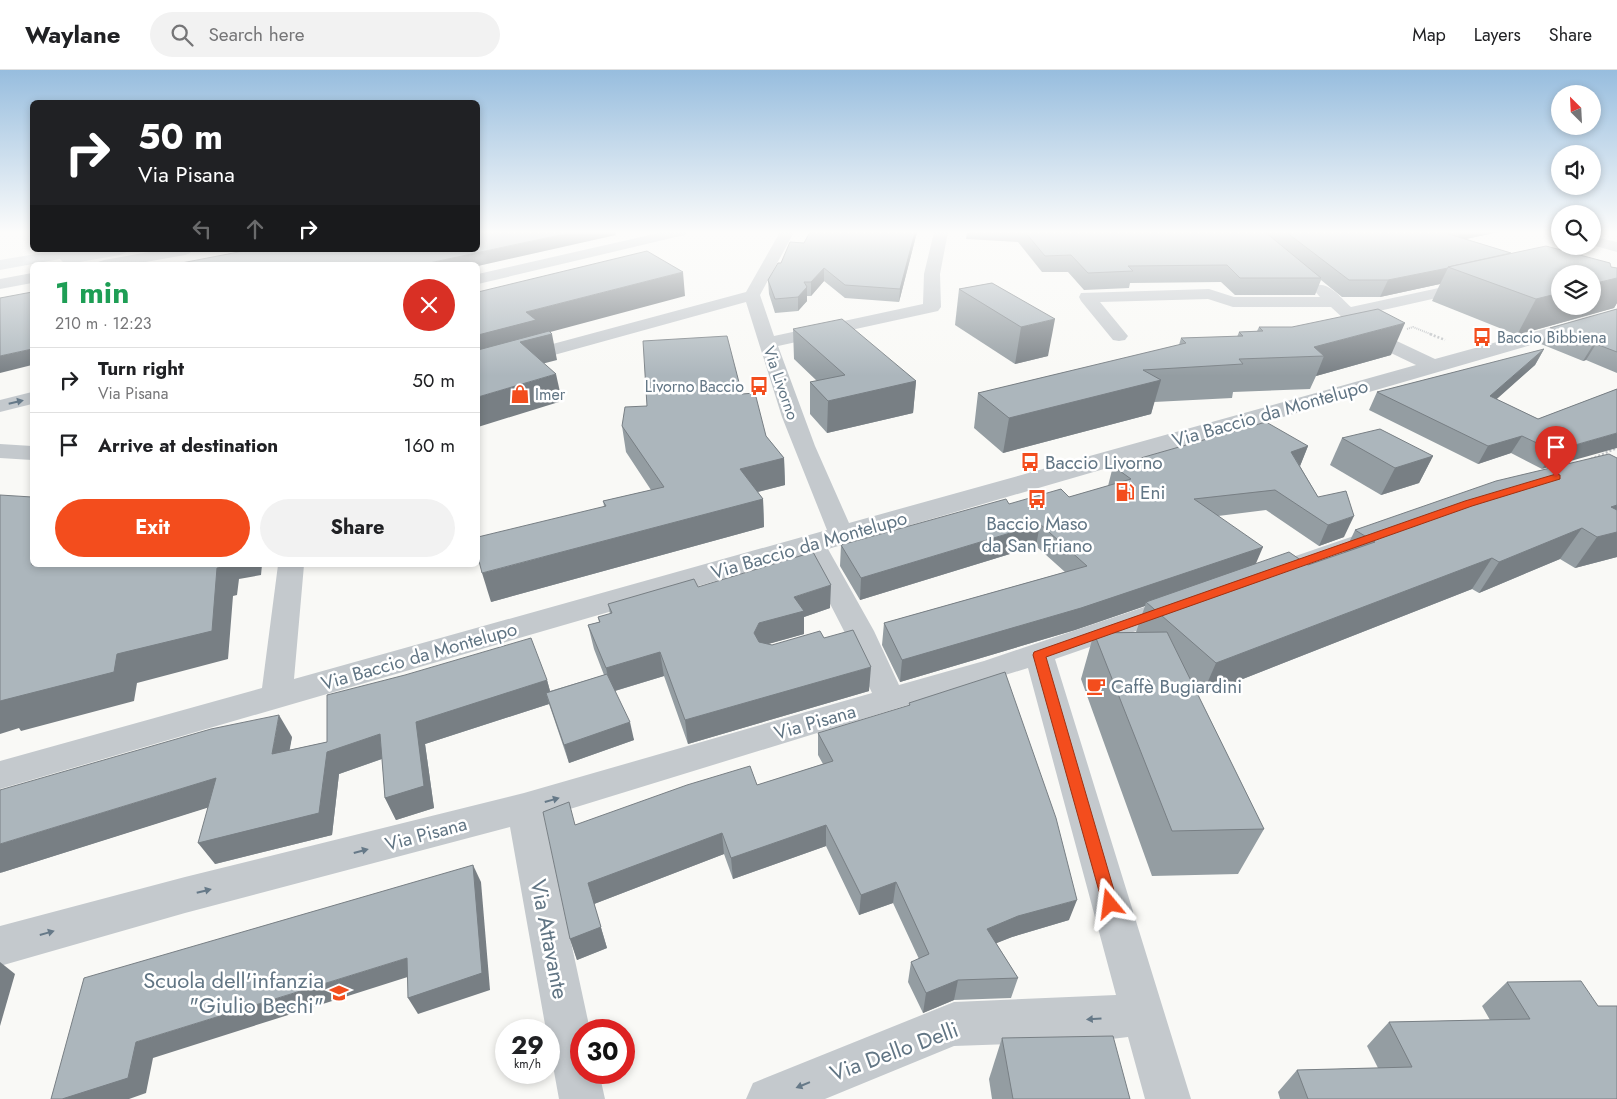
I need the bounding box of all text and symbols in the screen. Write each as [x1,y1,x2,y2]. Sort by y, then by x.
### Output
search box [150,12,500,57]
text: Waylane [25,17,120,52]
icon: search [168,21,196,49]
text: Search here [208,21,305,48]
text: Map [1412,22,1446,48]
text: Layers [1474,22,1521,48]
text: Share [1549,22,1592,48]
north arrow [1551,85,1601,135]
map controls [1551,85,1601,315]
text: 50 m [138,112,223,162]
icon: right [55,120,120,185]
button: sound [1551,145,1601,195]
text: Via Pisana [138,158,235,190]
button: search [1551,205,1601,255]
icon: left [188,215,216,243]
icon: ahead [241,215,269,243]
icon: right [294,215,322,243]
button: layers [1551,265,1601,315]
text: 1 min [55,271,129,314]
button: close [403,279,455,331]
text: 210 m · 12:23 [55,312,152,335]
bus stop icon: Baccio Bibbiena [1471,326,1493,348]
place label: Baccio Bibbiena [1497,326,1606,349]
street label: Via Livorno [758,343,804,423]
text: Turn right [98,355,184,382]
icon: right [55,366,83,394]
text: 50 m [412,367,455,394]
street label: Via Baccio da Montelupo [1169,372,1371,454]
place label: Livorno Baccio [645,375,744,398]
bus stop icon: Livorno Baccio [748,375,770,397]
text: Via Pisana [98,382,168,405]
shop icon: Imer [509,383,531,405]
place label: Imer [535,383,566,406]
one-way arrow [9,398,24,406]
pin [1535,426,1577,477]
icon: arrive [55,431,83,459]
text: Arrive at destination [98,432,278,459]
text: 160 m [404,432,455,459]
icon: arrive [1542,433,1570,461]
place label: Baccio Livorno [1045,449,1163,476]
bus stop icon: Baccio Livorno [1019,451,1041,473]
place label: Eni [1140,479,1165,506]
fuel station icon: Eni [1114,481,1136,503]
bus stop icon: Baccio Maso da San Friano [1026,488,1048,510]
button: Exit [55,499,250,557]
button: Share [260,499,455,557]
street label: Via Baccio da Montelupo [708,504,910,586]
place label: Baccio Maso da San Friano [982,510,1092,559]
street label: Via Baccio da Montelupo [318,615,520,697]
place label: Caffè Bugiardini [1111,673,1242,700]
cafe icon: Caffè Bugiardini [1085,675,1107,697]
street label: Via Pisana [771,698,859,746]
one-way arrow [545,795,560,803]
street label: Via Pisana [382,810,470,858]
one-way arrow [354,846,369,854]
street label: Via Attavante [523,876,577,1002]
position arrow [1083,877,1135,929]
one-way arrow [196,887,211,895]
one-way arrow [39,928,54,936]
place label: Scuola dell'infanzia "Giulio Bechi" [143,964,324,1021]
school or university icon: Scuola dell'infanzia "Giulio Bechi" [328,982,350,1004]
street label: Via Dello Delli [825,1013,963,1089]
one-way arrow [1085,1016,1101,1024]
speed limit sign: 30 [570,1019,635,1084]
text: 29 [511,1027,544,1063]
text: km/h [514,1055,541,1073]
one-way arrow [796,1082,810,1090]

